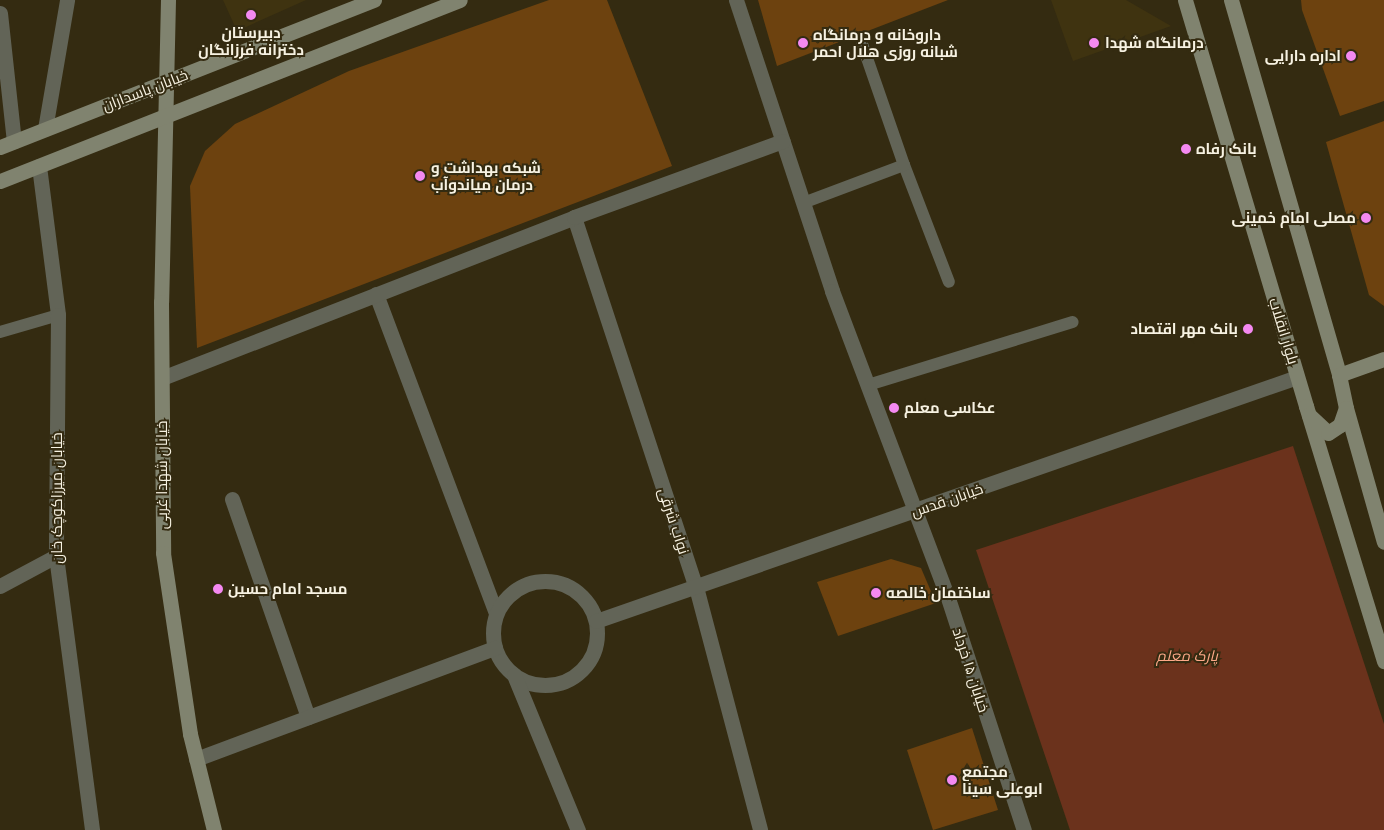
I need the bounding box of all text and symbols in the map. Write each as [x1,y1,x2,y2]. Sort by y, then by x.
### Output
marker: دبیرستان دخترانه فرزانگان [245,9,257,21]
place label: دبیرستان دخترانه فرزانگان [198,23,304,58]
place label: داروخانه و درمانگاه شبانه روزی هلال احمر [813,25,958,60]
place label: درمانگاه شهدا [1105,34,1204,52]
marker: درمانگاه شهدا [1087,36,1101,50]
marker: داروخانه و درمانگاه شبانه روزی هلال احمر [797,37,809,49]
place label: اداره دارایی [1265,47,1341,65]
marker: اداره دارایی [1345,50,1357,62]
street label: خیابان پاسداران [100,65,190,115]
place label: بانک رفاه [1196,140,1257,158]
marker: بانک رفاه [1180,143,1192,155]
place label: شبکه بهداشت و درمان میاندوآب [431,158,541,193]
marker: شبکه بهداشت و درمان میاندوآب [413,169,427,183]
place label: مصلی امام خمینی [1231,209,1356,227]
marker: مصلی امام خمینی [1360,212,1372,224]
street label: بلوار انقلاب [1265,295,1303,367]
place label: بانک مهر اقتصاد [1130,320,1238,338]
marker: بانک مهر اقتصاد [1242,323,1254,335]
place label: عکاسی معلم [904,399,995,417]
marker: عکاسی معلم [888,402,900,414]
street label: خیابان شهدا غربی [153,421,171,529]
street label: خیابان میرزاکوچک خان [48,432,66,564]
street label: خیابان قدس [909,479,985,521]
street label: نواب شرقی [655,486,693,556]
place label: مسجد امام حسین [228,580,347,598]
marker: مسجد امام حسین [212,583,224,595]
place label: ساختمان خالصه [886,584,991,602]
marker: ساختمان خالصه [870,587,882,599]
street label: خیابان ۱۵ خرداد [949,626,993,714]
park label: پارک معلم [1156,647,1218,665]
place label: مجتمع ابوعلی سینا [962,762,1043,797]
marker: مجتمع ابوعلی سینا [946,774,958,786]

